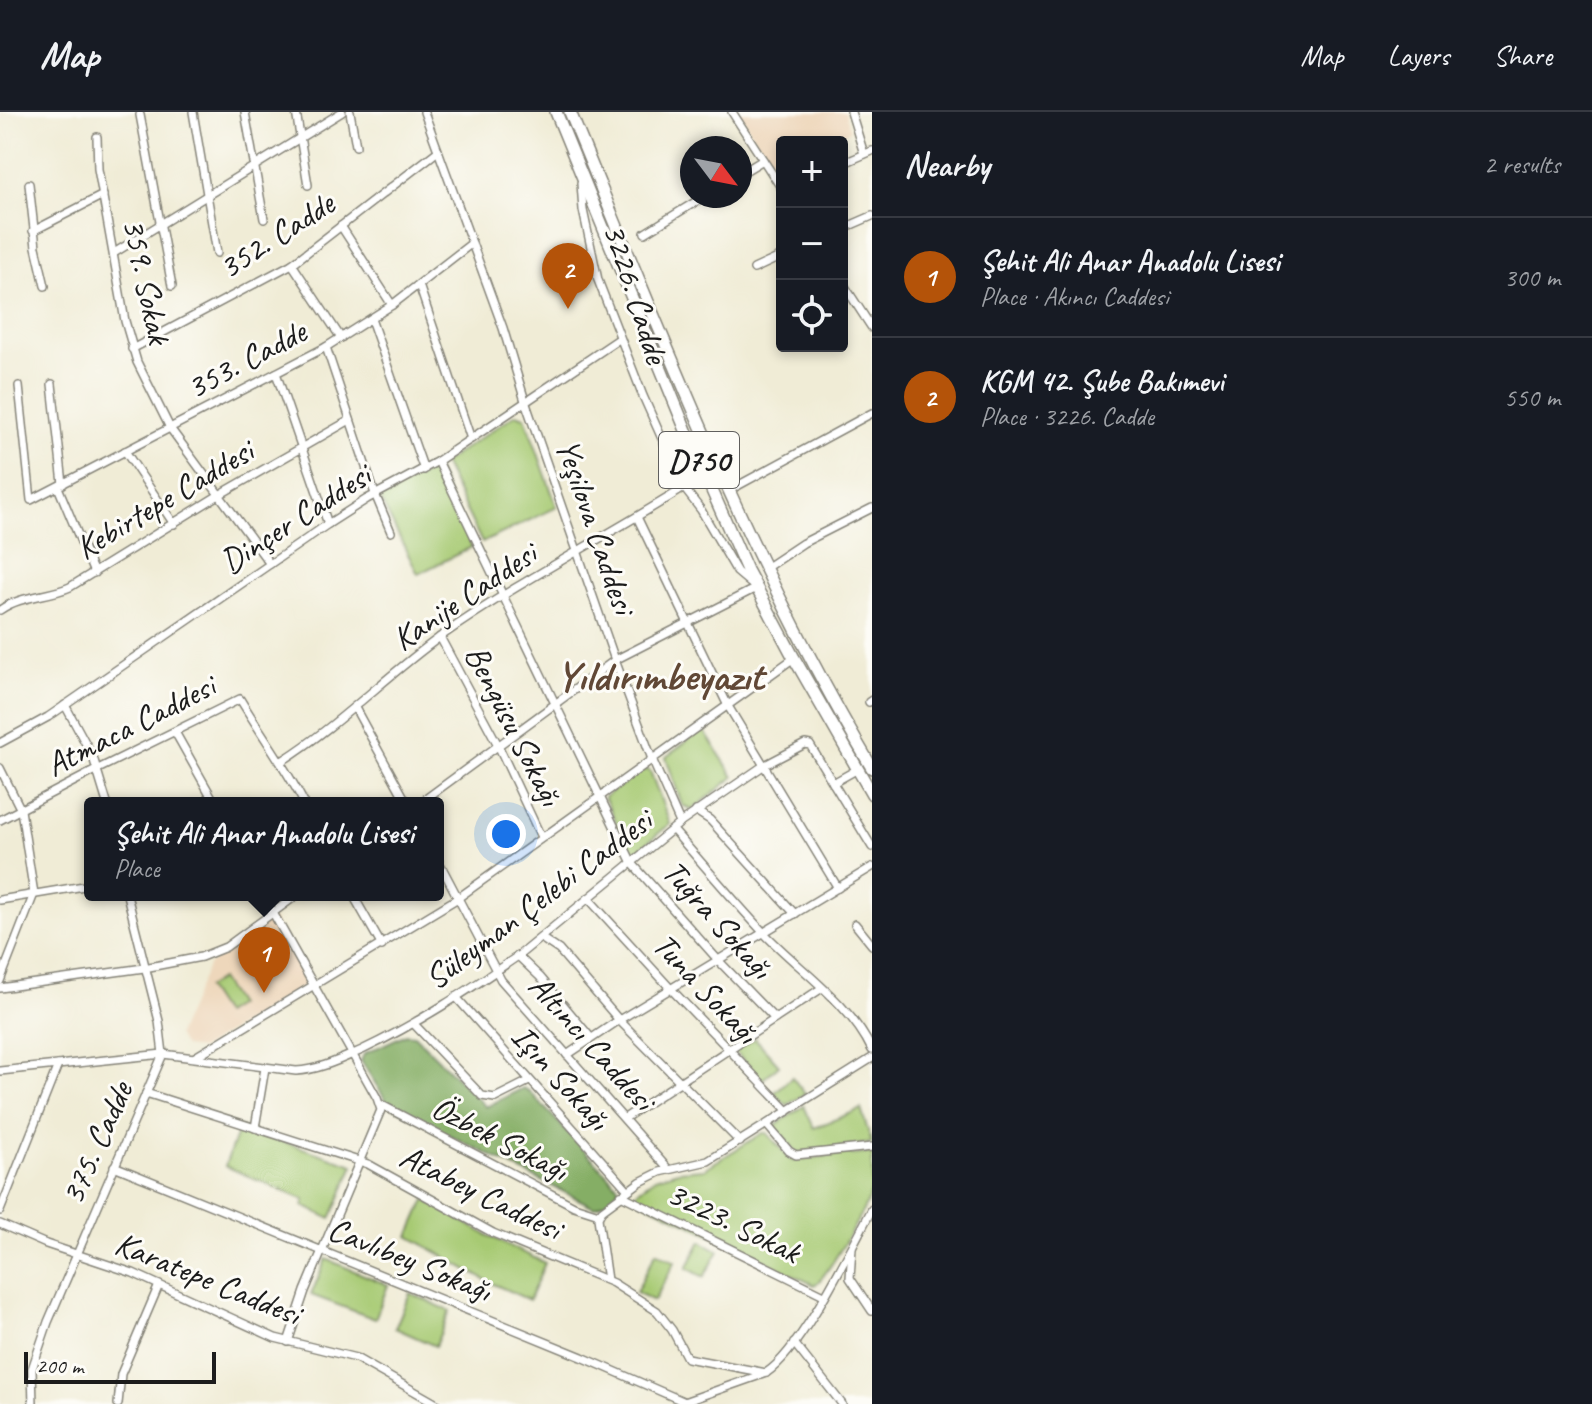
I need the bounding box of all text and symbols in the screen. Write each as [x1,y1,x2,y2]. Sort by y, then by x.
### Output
text: Map [40,32,99,79]
text: Map [1301,38,1344,73]
text: Layers [1388,38,1449,73]
text: Share [1493,38,1552,73]
north arrow [680,136,752,208]
map controls [776,136,848,352]
button: + [776,136,848,208]
text: Nearby [904,143,990,186]
text: 2 results [1484,148,1560,181]
street label: 352. Cadde [210,181,344,288]
button: − [776,208,848,280]
street label: 359. Sokak [113,214,182,350]
street label: 3226. Cadde [593,217,679,370]
text: Şehit Ali Anar Anadolu Lisesi [980,242,1280,280]
pin: 2 [542,243,594,309]
text: 1 [924,261,936,294]
text: 300 m [1504,261,1560,294]
button: locate [776,280,848,352]
text: Place · Akıncı Caddesi [980,280,1169,313]
street label: 353. Cadde [179,309,315,408]
text: KGM 42. Şube Bakımevi [980,362,1224,400]
text: 2 [924,381,936,414]
text: 550 m [1504,381,1560,414]
text: Place · 3226. Cadde [980,400,1154,433]
street label: Kebirtepe Caddesi [67,427,264,569]
road number: D750 [659,432,739,488]
street label: Yeşilova Caddesi [546,433,647,623]
street label: Dinçer Caddesi [212,451,381,583]
street label: Kanije Caddesi [384,529,548,660]
street label: Bengüsu Sokağı [455,638,573,814]
district label: Yıldırımbeyazıt [556,650,768,703]
street label: Atmaca Caddesi [38,662,225,786]
popup [84,797,444,901]
street label: Süleyman Çelebi Caddesi [416,797,664,999]
text: Şehit Ali Anar Anadolu Lisesi [114,814,414,852]
your location [486,814,526,854]
street label: Tuğra Sokağı [653,851,784,989]
text: Place [114,852,160,885]
street label: Tuna Sokağı [644,923,769,1054]
pin: 1 [238,927,290,993]
street label: Altıncı Caddesi [520,965,668,1123]
street label: Işın Sokağı [502,1015,621,1140]
street label: 375. Cadde [50,1073,143,1211]
street label: Özbek Sokağı [425,1085,577,1191]
street label: Atabey Caddesi [393,1134,572,1251]
street label: 3223. Sokak [660,1171,810,1274]
street label: Cavlıbey Sokağı [322,1207,500,1312]
street label: Karatepe Caddesi [109,1221,310,1336]
scale bar [24,1348,216,1384]
text: 200 m [36,1352,83,1380]

